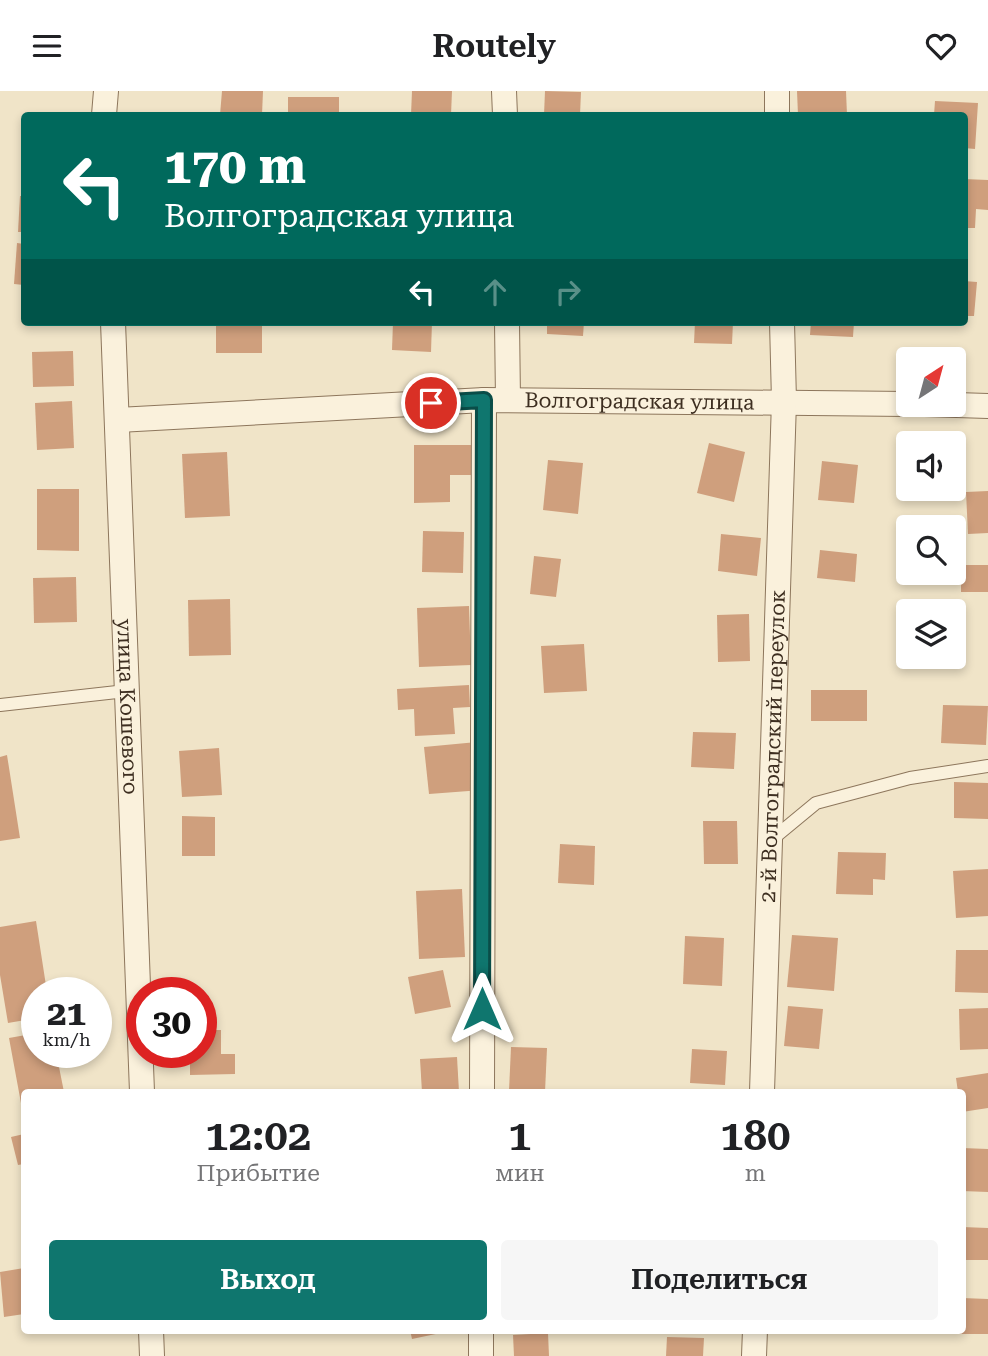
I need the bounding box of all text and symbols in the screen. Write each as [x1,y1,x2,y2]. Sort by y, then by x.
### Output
icon: menu [28,27,66,65]
text: Routely [432,27,556,65]
icon: heart [922,27,960,65]
text: 170 m [164,138,306,195]
icon: left [49,140,140,231]
text: Волгоградская улица [164,197,514,235]
icon: left [403,273,441,311]
icon: ahead [476,273,514,311]
icon: right [549,273,587,311]
north arrow [896,347,966,417]
map controls [896,347,966,669]
pin [401,373,461,433]
icon: arrive [412,384,450,422]
street label: Волгоградская улица [524,388,755,415]
button: sound [896,431,966,501]
button: search [896,515,966,585]
street label: 2-й Волгоградский переулок [756,589,790,903]
button: layers [896,599,966,669]
street label: улица Кошевого [112,618,143,795]
position arrow [445,972,519,1046]
speed limit sign: 30 [126,977,217,1068]
text: 21 [47,993,86,1034]
text: km/h [42,1029,91,1050]
text: 12:02 [205,1111,311,1160]
text: 1 [508,1111,532,1160]
text: 180 [720,1111,790,1160]
text: Прибытие [197,1160,320,1187]
text: мин [495,1160,544,1187]
text: m [745,1160,766,1187]
button: Выход [49,1240,487,1320]
button: Поделиться [501,1240,938,1320]

